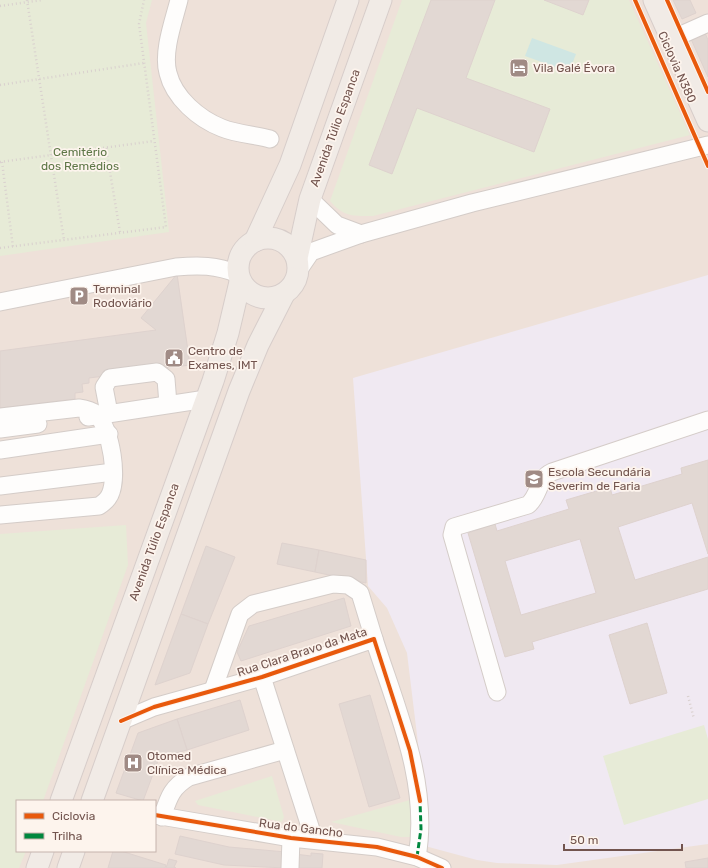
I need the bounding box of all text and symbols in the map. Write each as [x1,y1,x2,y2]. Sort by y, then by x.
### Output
street label: Ciclovia N380 [655,29,699,105]
hotel icon: Vila Galé Évora [508,57,530,79]
place label: Vila Galé Évora [533,61,615,75]
street label: Avenida Túlio Espanca [307,67,363,189]
park label: Cemitério dos Remédios [41,145,119,173]
place label: Terminal Rodoviário [93,282,152,310]
parking icon: Terminal Rodoviário [68,285,90,307]
place label: Centro de Exames, IMT [188,344,258,372]
public building icon: Centro de Exames, IMT [163,347,185,369]
place label: Escola Secundária Severim de Faria [548,465,651,493]
school or university icon: Escola Secundária Severim de Faria [523,468,545,490]
street label: Avenida Túlio Espanca [126,481,182,603]
street label: Rua Clara Bravo da Mata [235,624,369,680]
place label: Otomed Clínica Médica [147,749,227,777]
hospital icon: Otomed Clínica Médica [122,752,144,774]
legend [16,800,156,852]
text: Ciclovia [52,809,95,823]
street label: Rua do Gancho [258,816,344,840]
scale bar [564,826,682,852]
text: Trilha [52,829,82,843]
text: 50 m [570,833,598,847]

